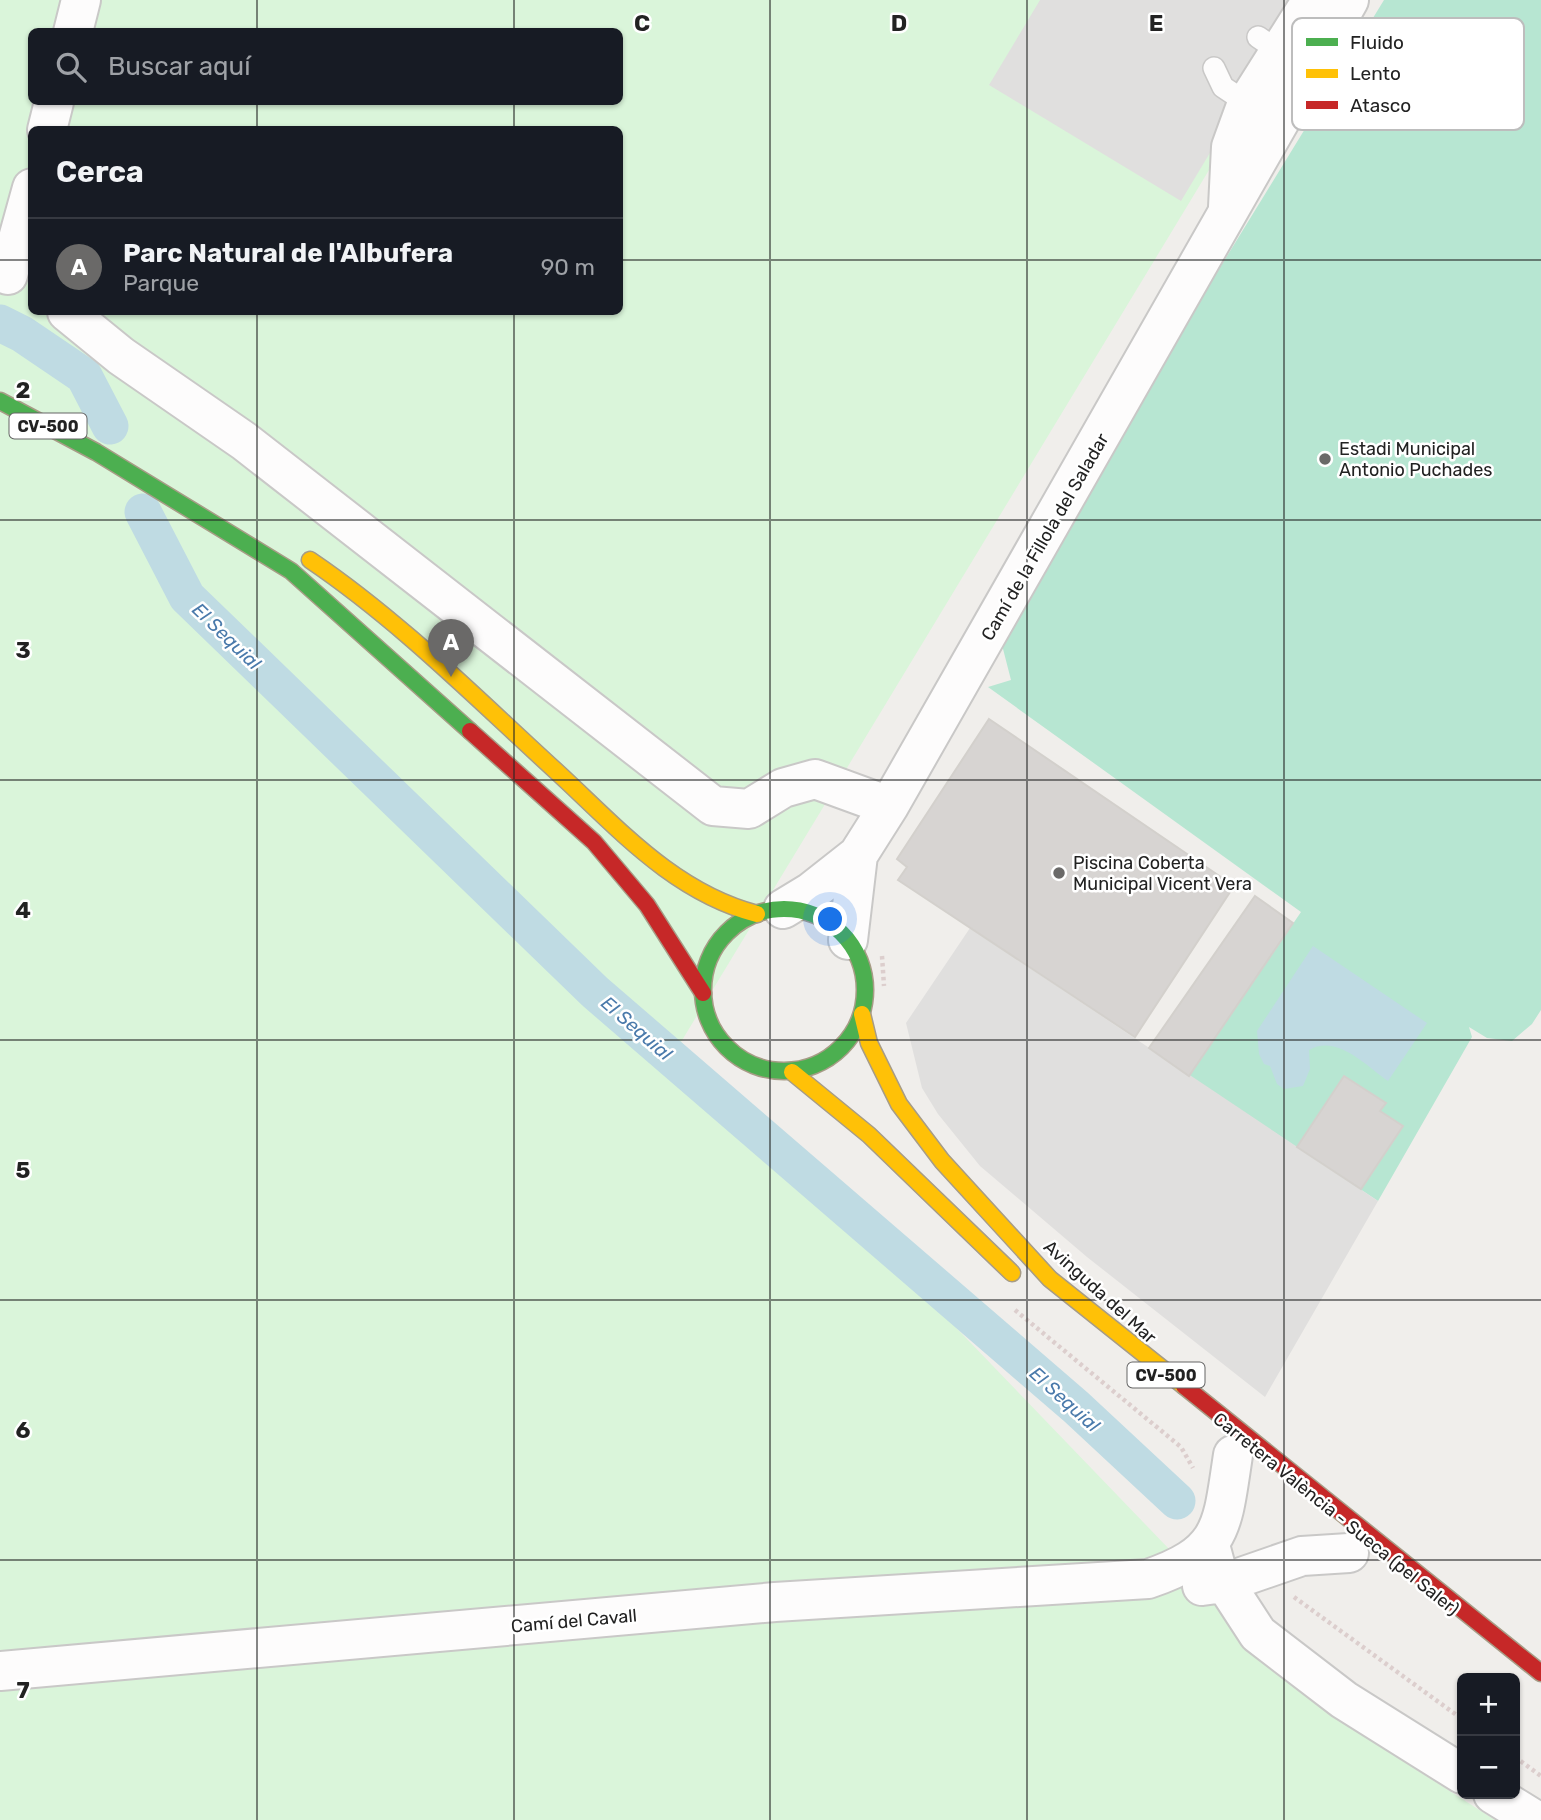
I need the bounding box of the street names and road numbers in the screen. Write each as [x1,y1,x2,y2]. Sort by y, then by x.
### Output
road number: CV-500 [9,414,86,438]
street label: Camí de la Fillola del Saladar [977,429,1114,645]
street label: Avinguda del Mar [1039,1236,1161,1348]
road number: CV-500 [1128,1362,1204,1387]
street label: Carretera València - Sueca (pel Saler) [1209,1408,1463,1620]
street label: Camí del Cavall [510,1605,638,1637]

